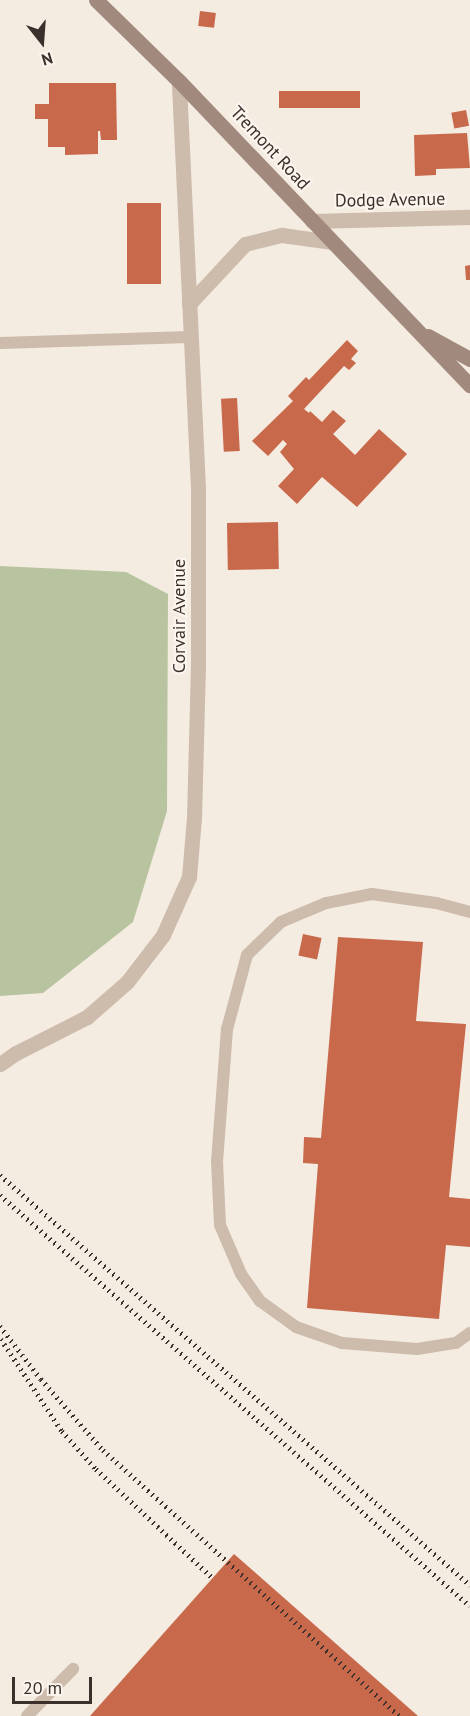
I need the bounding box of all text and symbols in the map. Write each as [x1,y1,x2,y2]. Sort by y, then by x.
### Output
north arrow [12,12,72,72]
text: N [39,48,55,70]
street label: Tremont Road [226,102,314,194]
street label: Dodge Avenue [334,188,446,212]
street label: Corvair Avenue [168,559,190,673]
scale bar [15,1665,94,1703]
text: 20 m [23,1676,62,1699]

